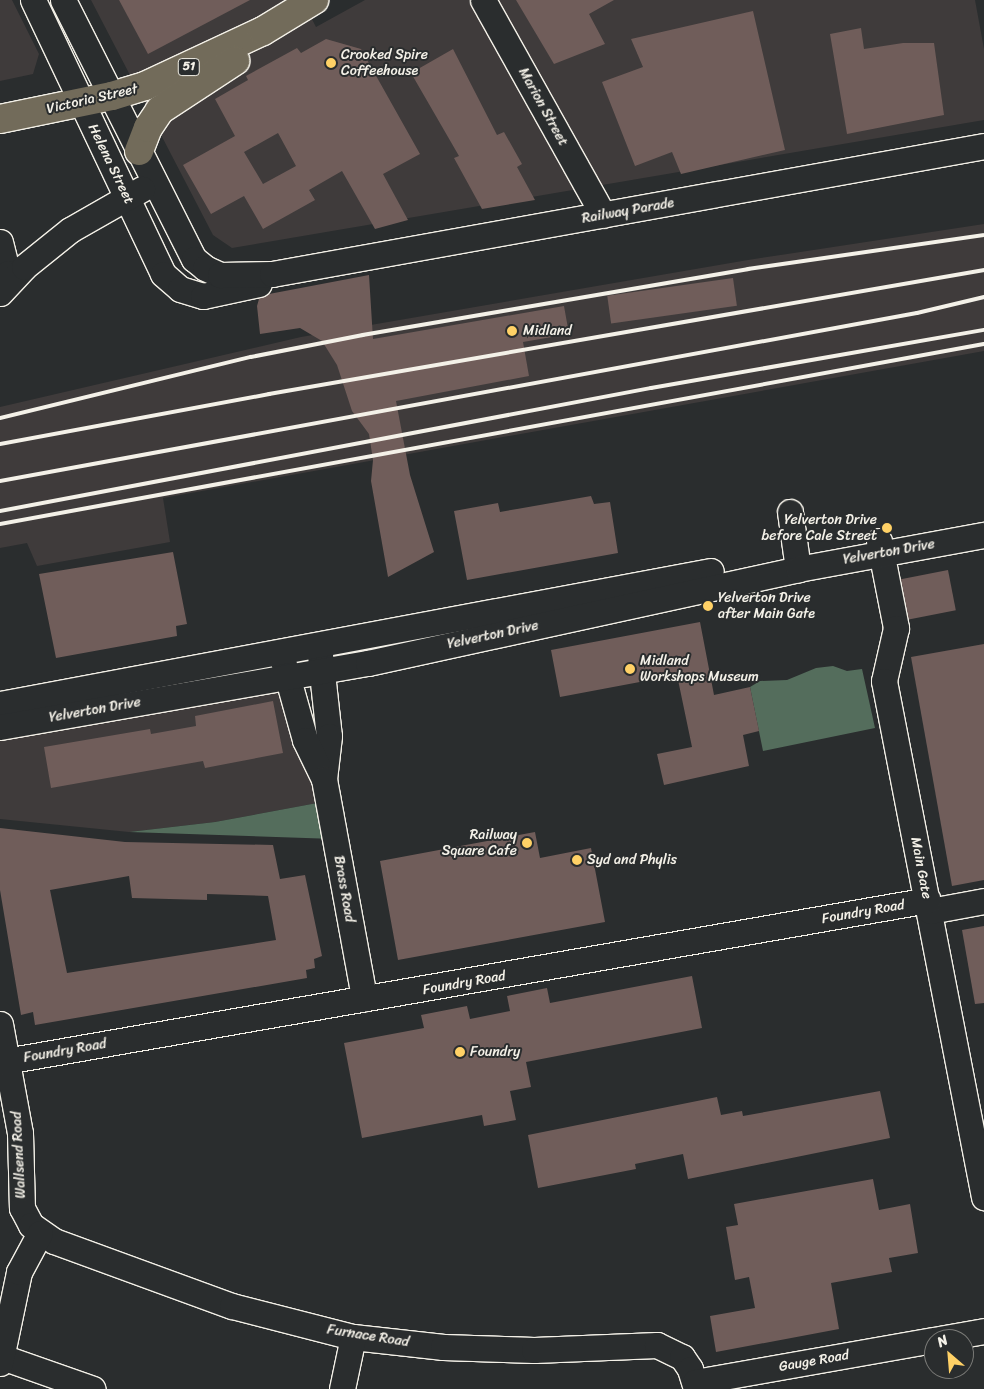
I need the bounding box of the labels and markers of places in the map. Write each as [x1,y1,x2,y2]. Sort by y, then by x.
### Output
place label: Crooked Spire Coffeehouse [341,47,428,80]
marker: Crooked Spire Coffeehouse [325,57,337,69]
place label: Midland [523,323,572,339]
marker: Midland [505,324,519,338]
place label: Yelverton Drive before Cale Street [762,512,877,544]
marker: Yelverton Drive before Cale Street [881,522,893,534]
place label: Yelverton Drive after Main Gate [718,590,816,622]
marker: Yelverton Drive after Main Gate [702,600,714,612]
place label: Midland Workshops Museum [640,653,759,686]
marker: Midland Workshops Museum [624,663,636,675]
place label: Railway Square Cafe [442,827,517,860]
marker: Railway Square Cafe [521,837,533,849]
place label: Syd and Phylis [587,852,677,868]
marker: Syd and Phylis [571,854,583,866]
place label: Foundry [470,1044,520,1060]
marker: Foundry [454,1046,466,1058]

